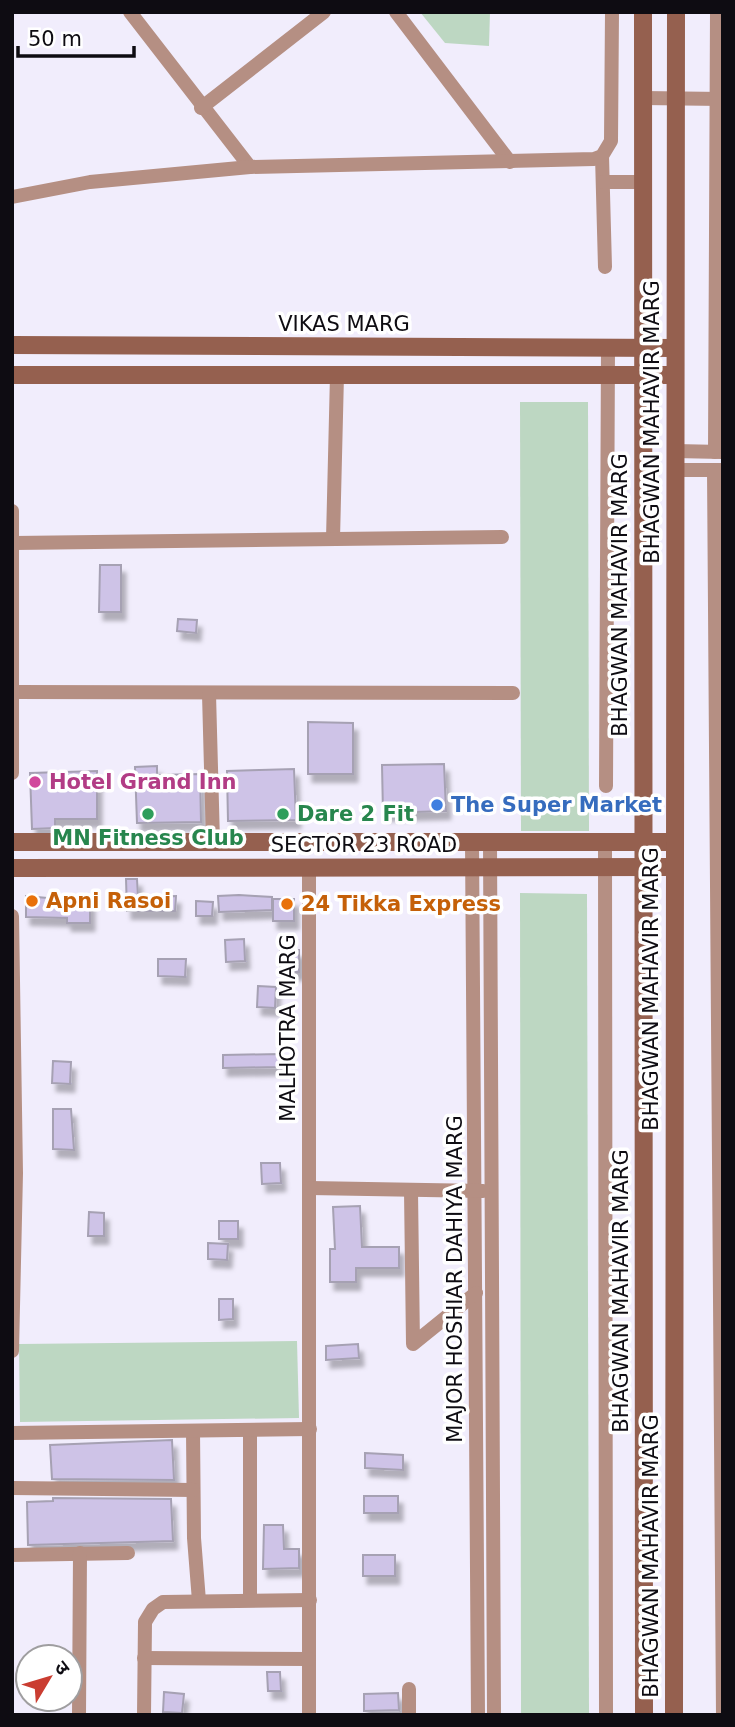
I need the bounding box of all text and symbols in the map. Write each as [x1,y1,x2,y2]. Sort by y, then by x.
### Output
scale bar [18,14,133,58]
text: 50 m [28,27,82,51]
street label: BHAGWAN MAHAVIR MARG [640,280,664,564]
street label: VIKAS MARG [278,312,410,336]
street label: BHAGWAN MAHAVIR MARG [608,453,632,737]
place label: Hotel Grand Inn [49,770,237,794]
marker: Hotel Grand Inn [27,774,43,790]
place label: The Super Market [451,793,662,817]
marker: The Super Market [429,797,445,813]
place label: Dare 2 Fit [297,802,414,826]
marker: MN Fitness Club [140,806,156,822]
marker: Dare 2 Fit [275,806,291,822]
place label: MN Fitness Club [52,826,244,850]
street label: SECTOR 23 ROAD [271,833,457,857]
street label: BHAGWAN MAHAVIR MARG [639,847,663,1131]
place label: Apni Rasoi [46,889,171,913]
place label: 24 Tikka Express [301,892,501,916]
marker: Apni Rasoi [24,893,40,909]
marker: 24 Tikka Express [279,896,295,912]
street label: MALHOTRA MARG [276,934,300,1122]
street label: MAJOR HOSHIAR DAHIYA MARG [443,1115,467,1443]
street label: BHAGWAN MAHAVIR MARG [609,1149,633,1433]
street label: BHAGWAN MAHAVIR MARG [639,1414,663,1698]
north arrow [14,1643,84,1713]
text: उ [50,1656,75,1679]

